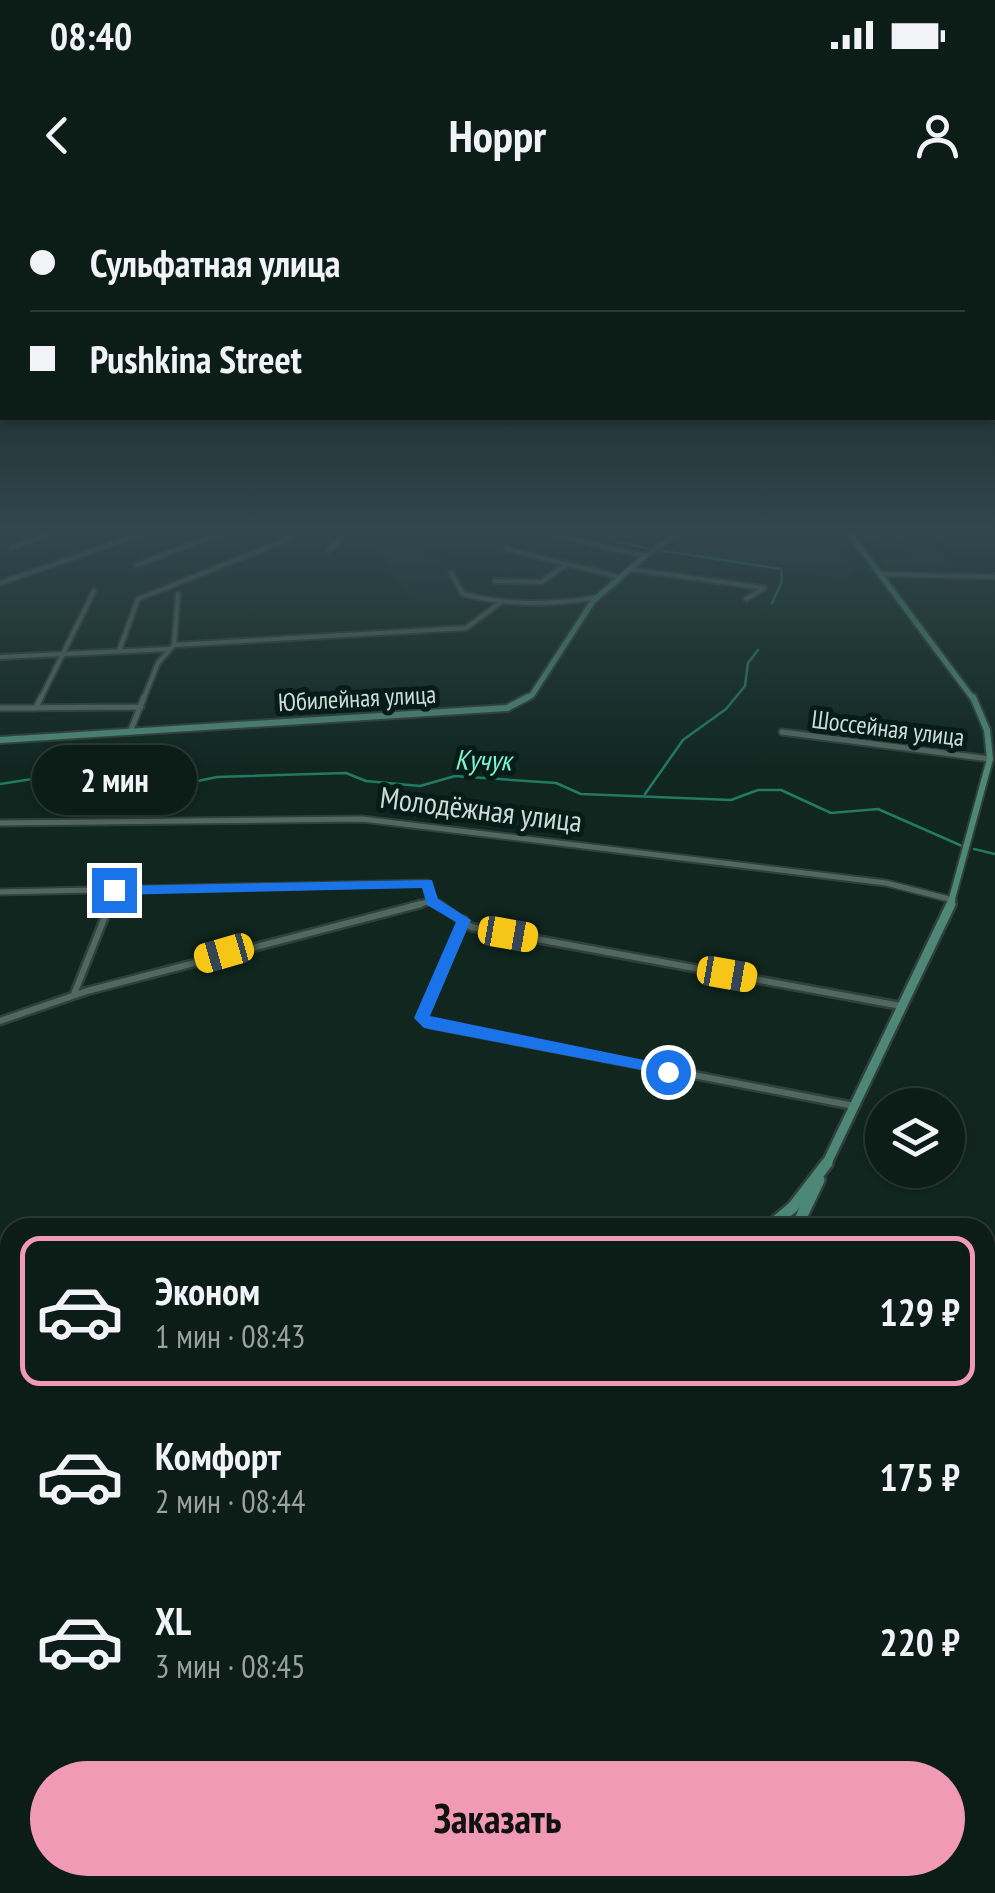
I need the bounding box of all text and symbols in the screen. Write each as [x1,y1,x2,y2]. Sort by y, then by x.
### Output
text: 08:40 [50,11,132,60]
text: Hoppr [449,106,546,164]
icon: back [30,108,85,163]
icon: person [910,108,965,163]
text: Сульфатная улица [90,238,341,287]
text: Pushkina Street [90,334,302,383]
street label: Юбилейная улица [277,678,437,718]
street label: Шоссейная улица [810,703,966,753]
water label: Кучук [454,741,515,779]
callout: 2 мин [32,745,196,815]
text: 2 мин [80,759,149,801]
street label: Молодёжная улица [378,777,584,840]
route end [92,868,137,913]
car [476,914,540,954]
car [191,930,257,976]
car [695,954,759,994]
route start [646,1050,691,1095]
map controls [865,1088,965,1188]
button: layers [865,1088,965,1188]
icon: car [35,1266,125,1356]
text: Эконом [155,1266,260,1315]
text: 129 ₽ [880,1287,960,1336]
text: 1 мин · 08:43 [155,1315,305,1357]
icon: car [35,1431,125,1521]
text: Комфорт [155,1431,281,1480]
text: 175 ₽ [880,1452,960,1501]
text: 2 мин · 08:44 [155,1480,305,1522]
icon: car [35,1596,125,1686]
text: XL [155,1596,191,1645]
text: 220 ₽ [880,1617,960,1666]
text: 3 мин · 08:45 [155,1645,305,1687]
button: Заказать [30,1761,965,1876]

